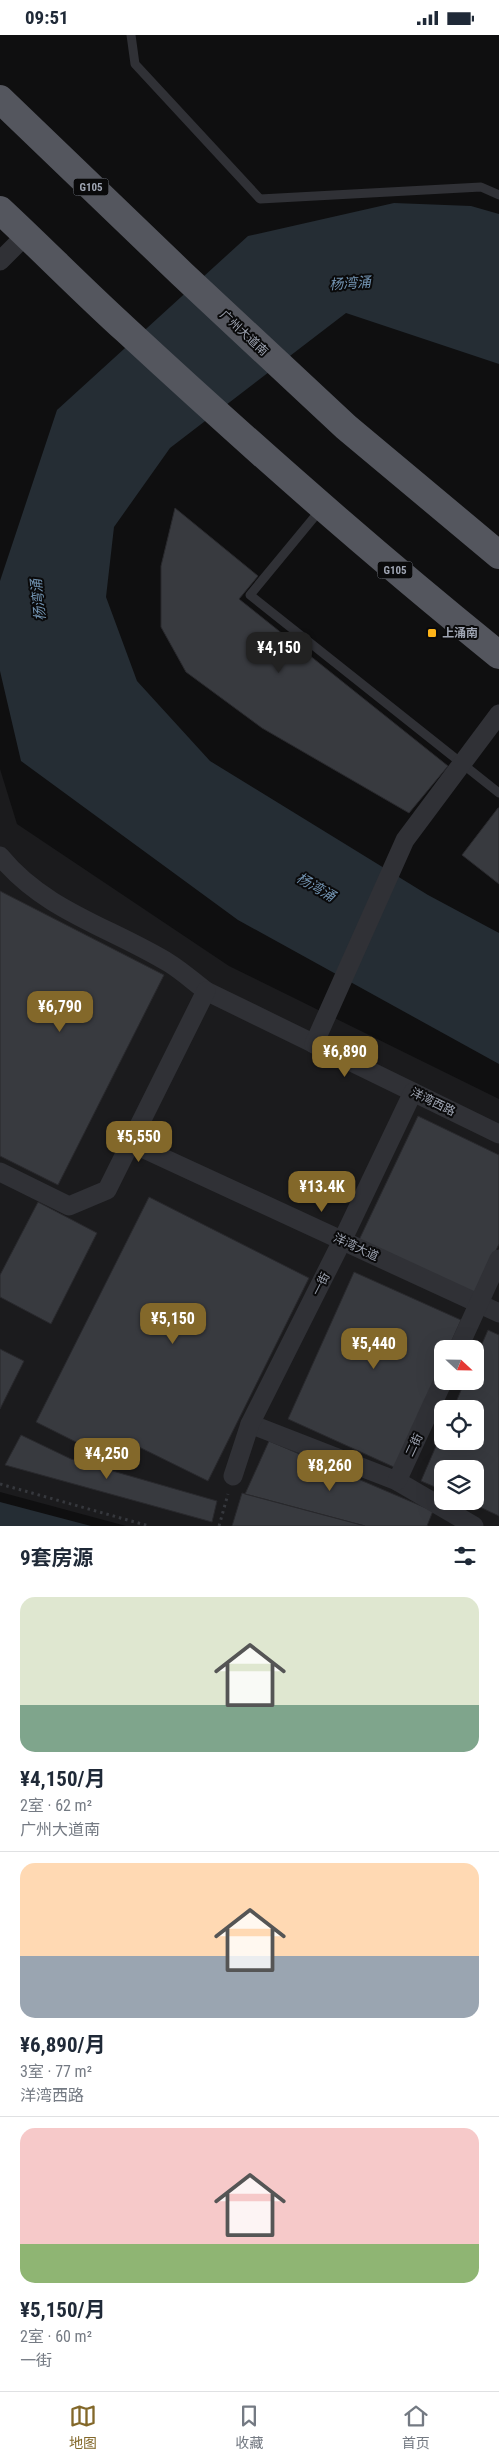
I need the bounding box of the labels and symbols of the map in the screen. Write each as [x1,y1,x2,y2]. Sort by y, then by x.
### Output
road number: G105 [74,179,108,195]
water label: 杨湾涌 [328,273,374,292]
street label: 广州大道南 [217,307,271,359]
road number: G105 [378,561,412,579]
water label: 杨湾涌 [28,576,48,622]
place label: 上涌南 [442,626,478,640]
marker: 上涌南 [426,627,438,639]
pin: ¥4,150 [238,631,320,674]
water label: 杨湾涌 [294,870,340,905]
pin: ¥6,790 [19,991,101,1033]
pin: ¥6,890 [304,1035,386,1078]
street label: 洋湾西路 [408,1085,458,1119]
pin: ¥5,550 [98,1121,180,1163]
pin: ¥13.4K [281,1171,363,1213]
street label: 洋湾大道 [331,1231,381,1263]
street label: 一街 [309,1270,333,1298]
pin: ¥5,150 [132,1303,214,1345]
pin: ¥5,440 [333,1327,415,1370]
north arrow [434,1340,484,1390]
street label: 二街 [403,1431,425,1459]
pin: ¥4,250 [66,1437,148,1480]
pin: ¥8,260 [289,1449,371,1492]

